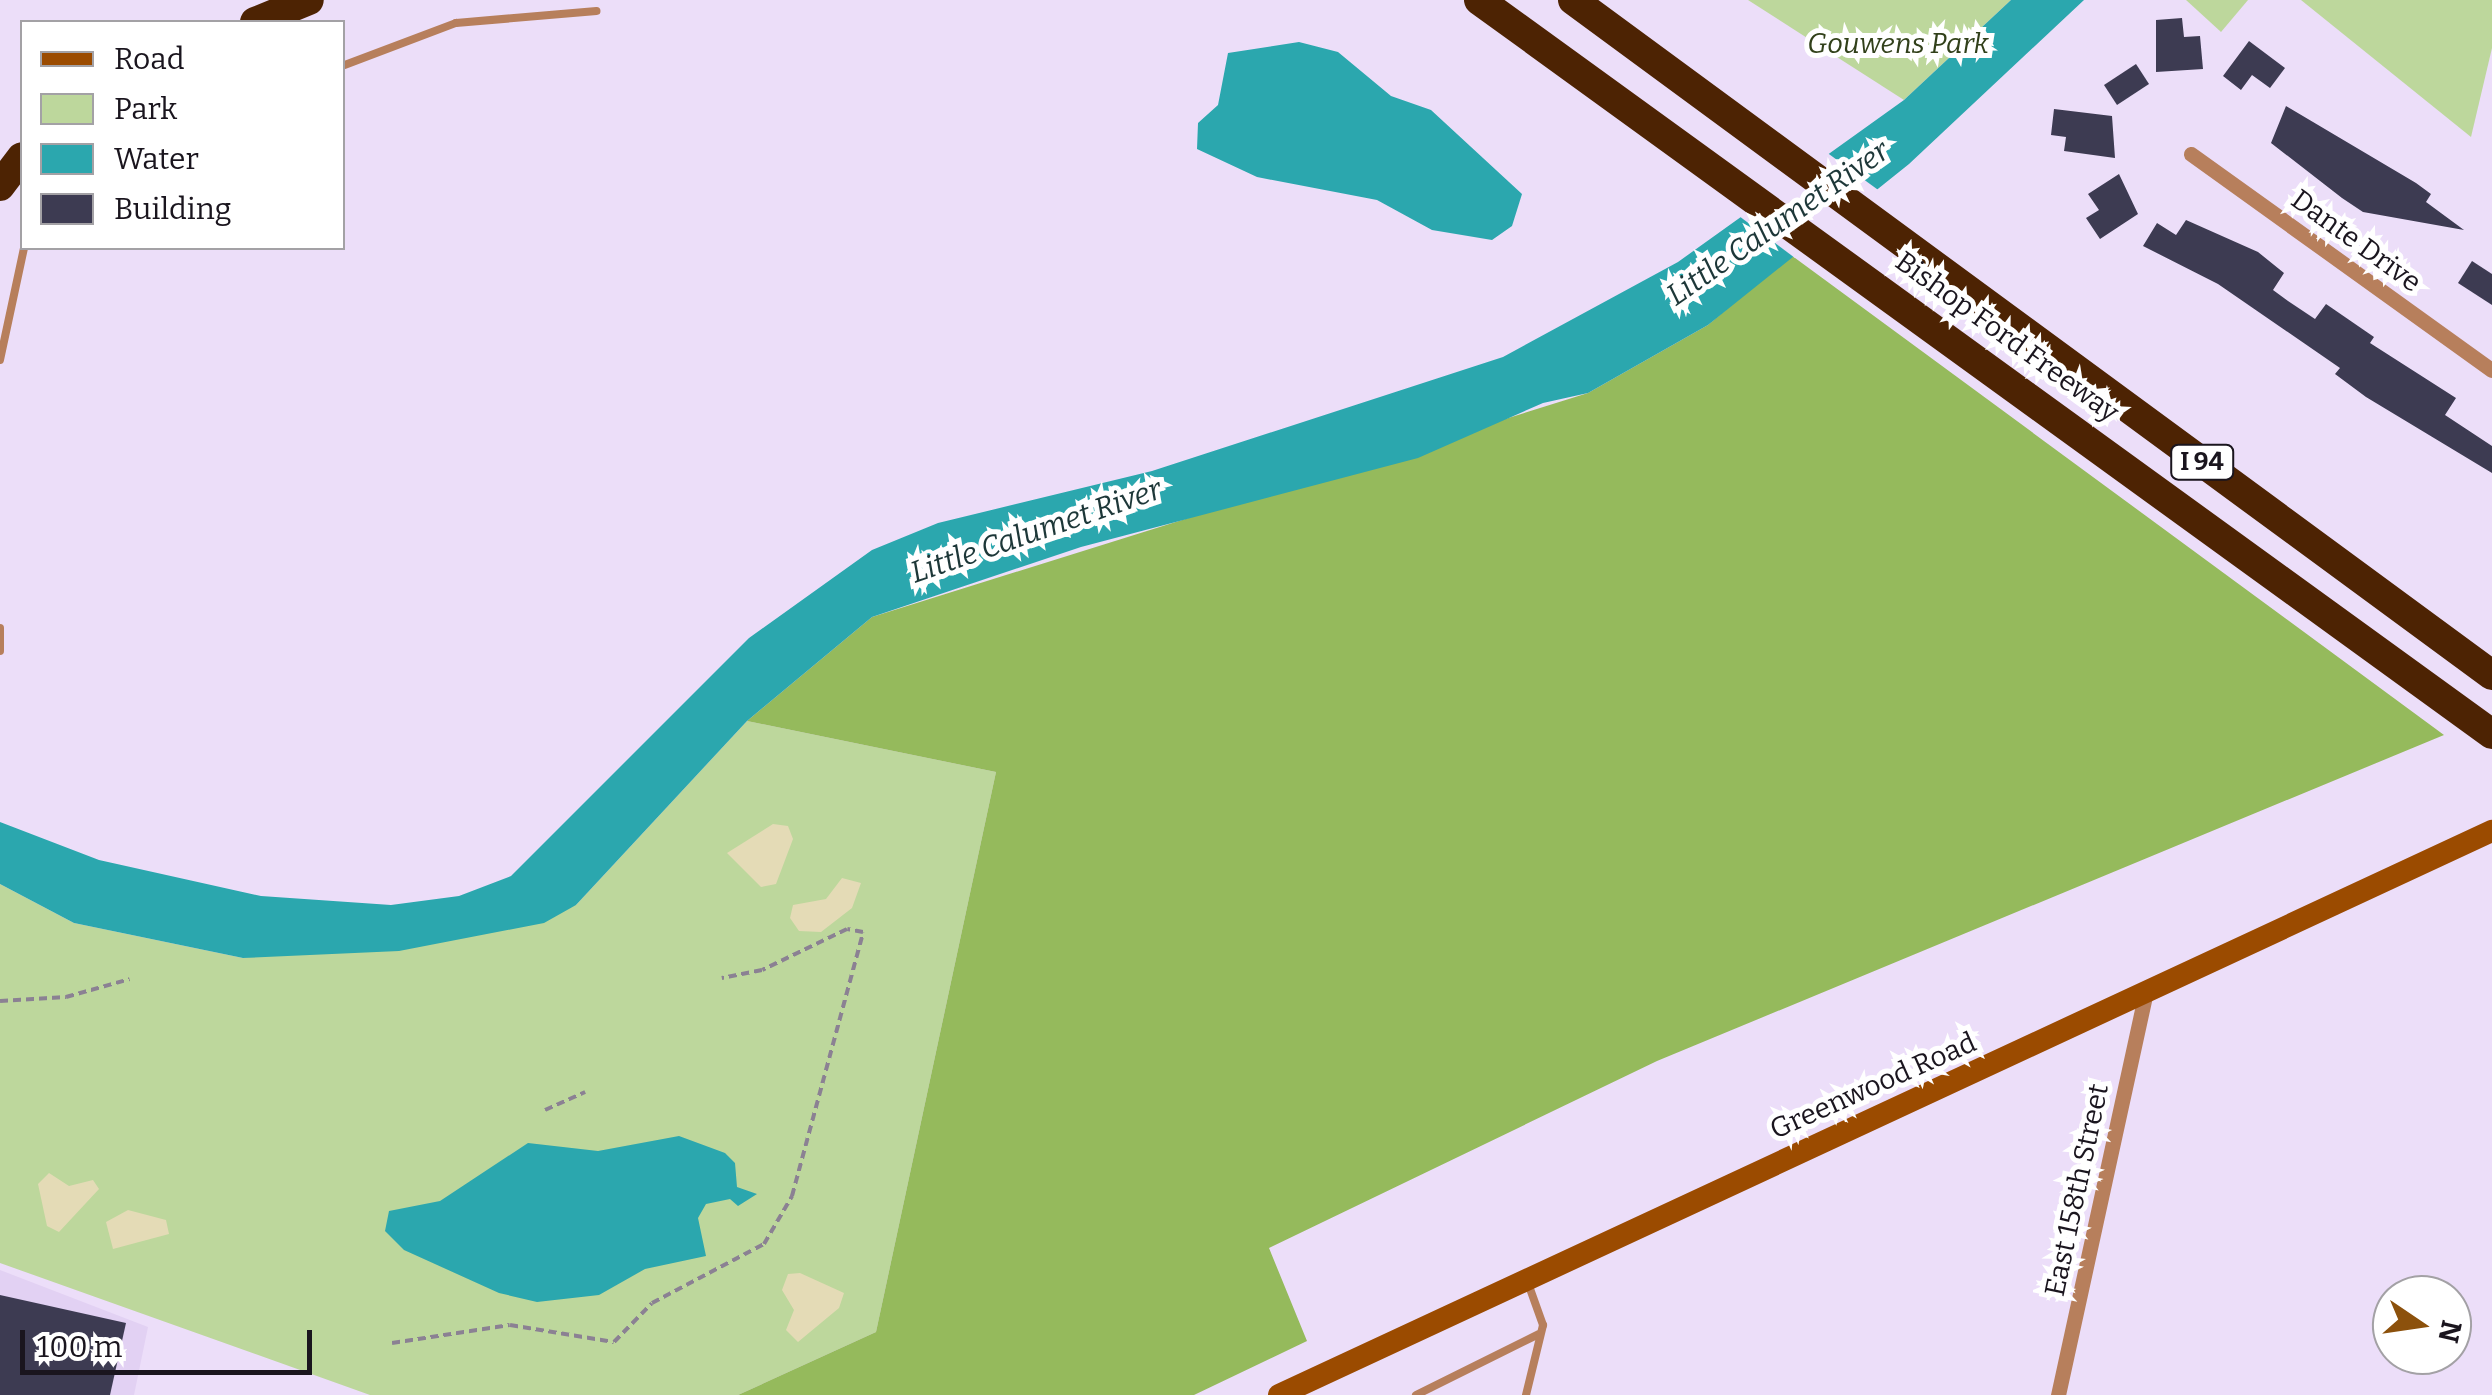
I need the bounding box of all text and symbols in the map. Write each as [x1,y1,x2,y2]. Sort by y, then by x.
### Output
legend [20,20,345,250]
park label: Gouwens Park [1807,27,1989,61]
text: Road [114,41,185,77]
text: Park [114,91,177,127]
water label: Little Calumet River [1660,133,1896,313]
text: Water [114,141,199,177]
street label: Dante Drive [2285,183,2427,299]
text: Building [114,191,232,227]
street label: Bishop Ford Freeway [1889,245,2125,429]
road number: I 94 [2170,442,2234,482]
water label: Little Calumet River [906,471,1166,591]
street label: Greenwood Road [1765,1025,1981,1147]
street label: East 158th Street [2038,1081,2116,1299]
north arrow [2372,1275,2472,1375]
scale bar [25,1310,318,1372]
text: N [2431,1317,2468,1346]
text: 100 m [37,1329,122,1365]

